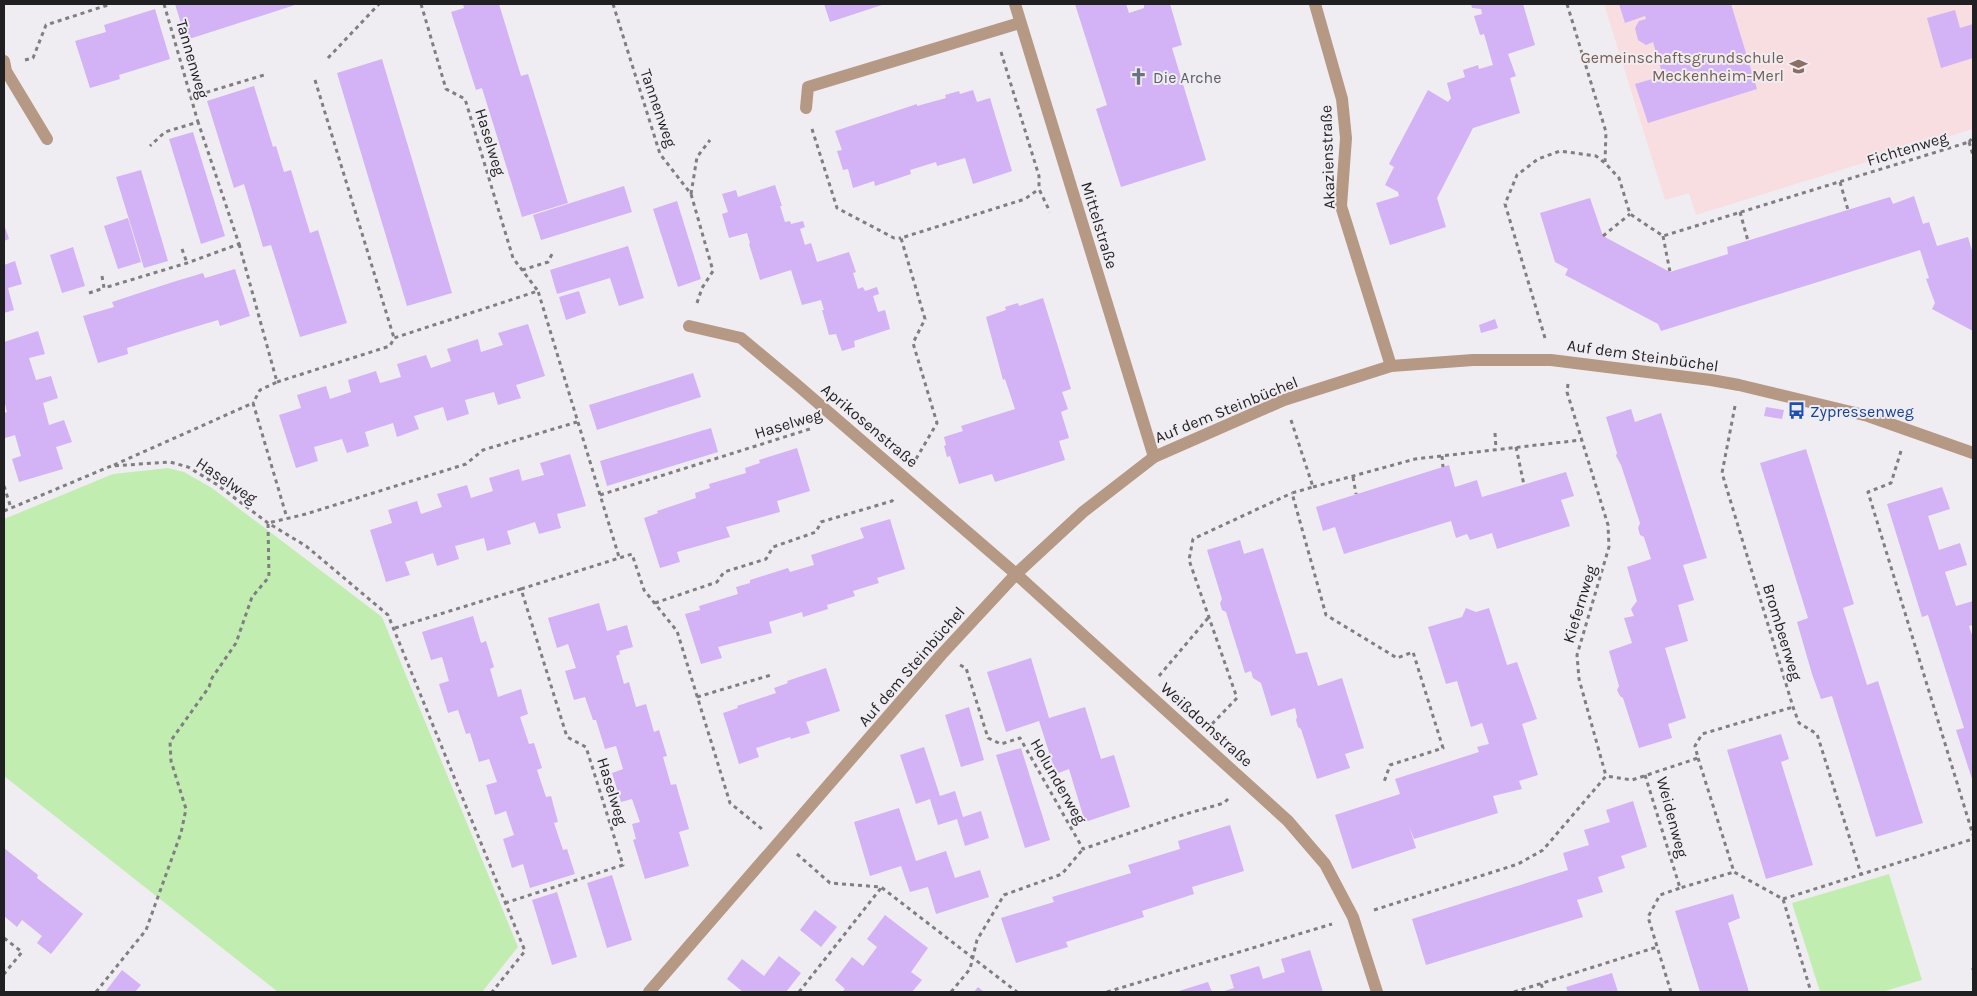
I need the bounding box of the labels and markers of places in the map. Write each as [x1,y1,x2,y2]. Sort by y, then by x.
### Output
place label: Gemeinschaftsgrundschule Meckenheim-Merl [1580,48,1784,85]
school or university icon: Gemeinschaftsgrundschule Meckenheim-Merl [1788,56,1808,76]
church icon: Die Arche [1129,67,1149,87]
place label: Die Arche [1153,68,1221,87]
bus stop icon: Zypressenweg [1786,401,1806,421]
place label: Zypressenweg [1810,402,1914,421]

